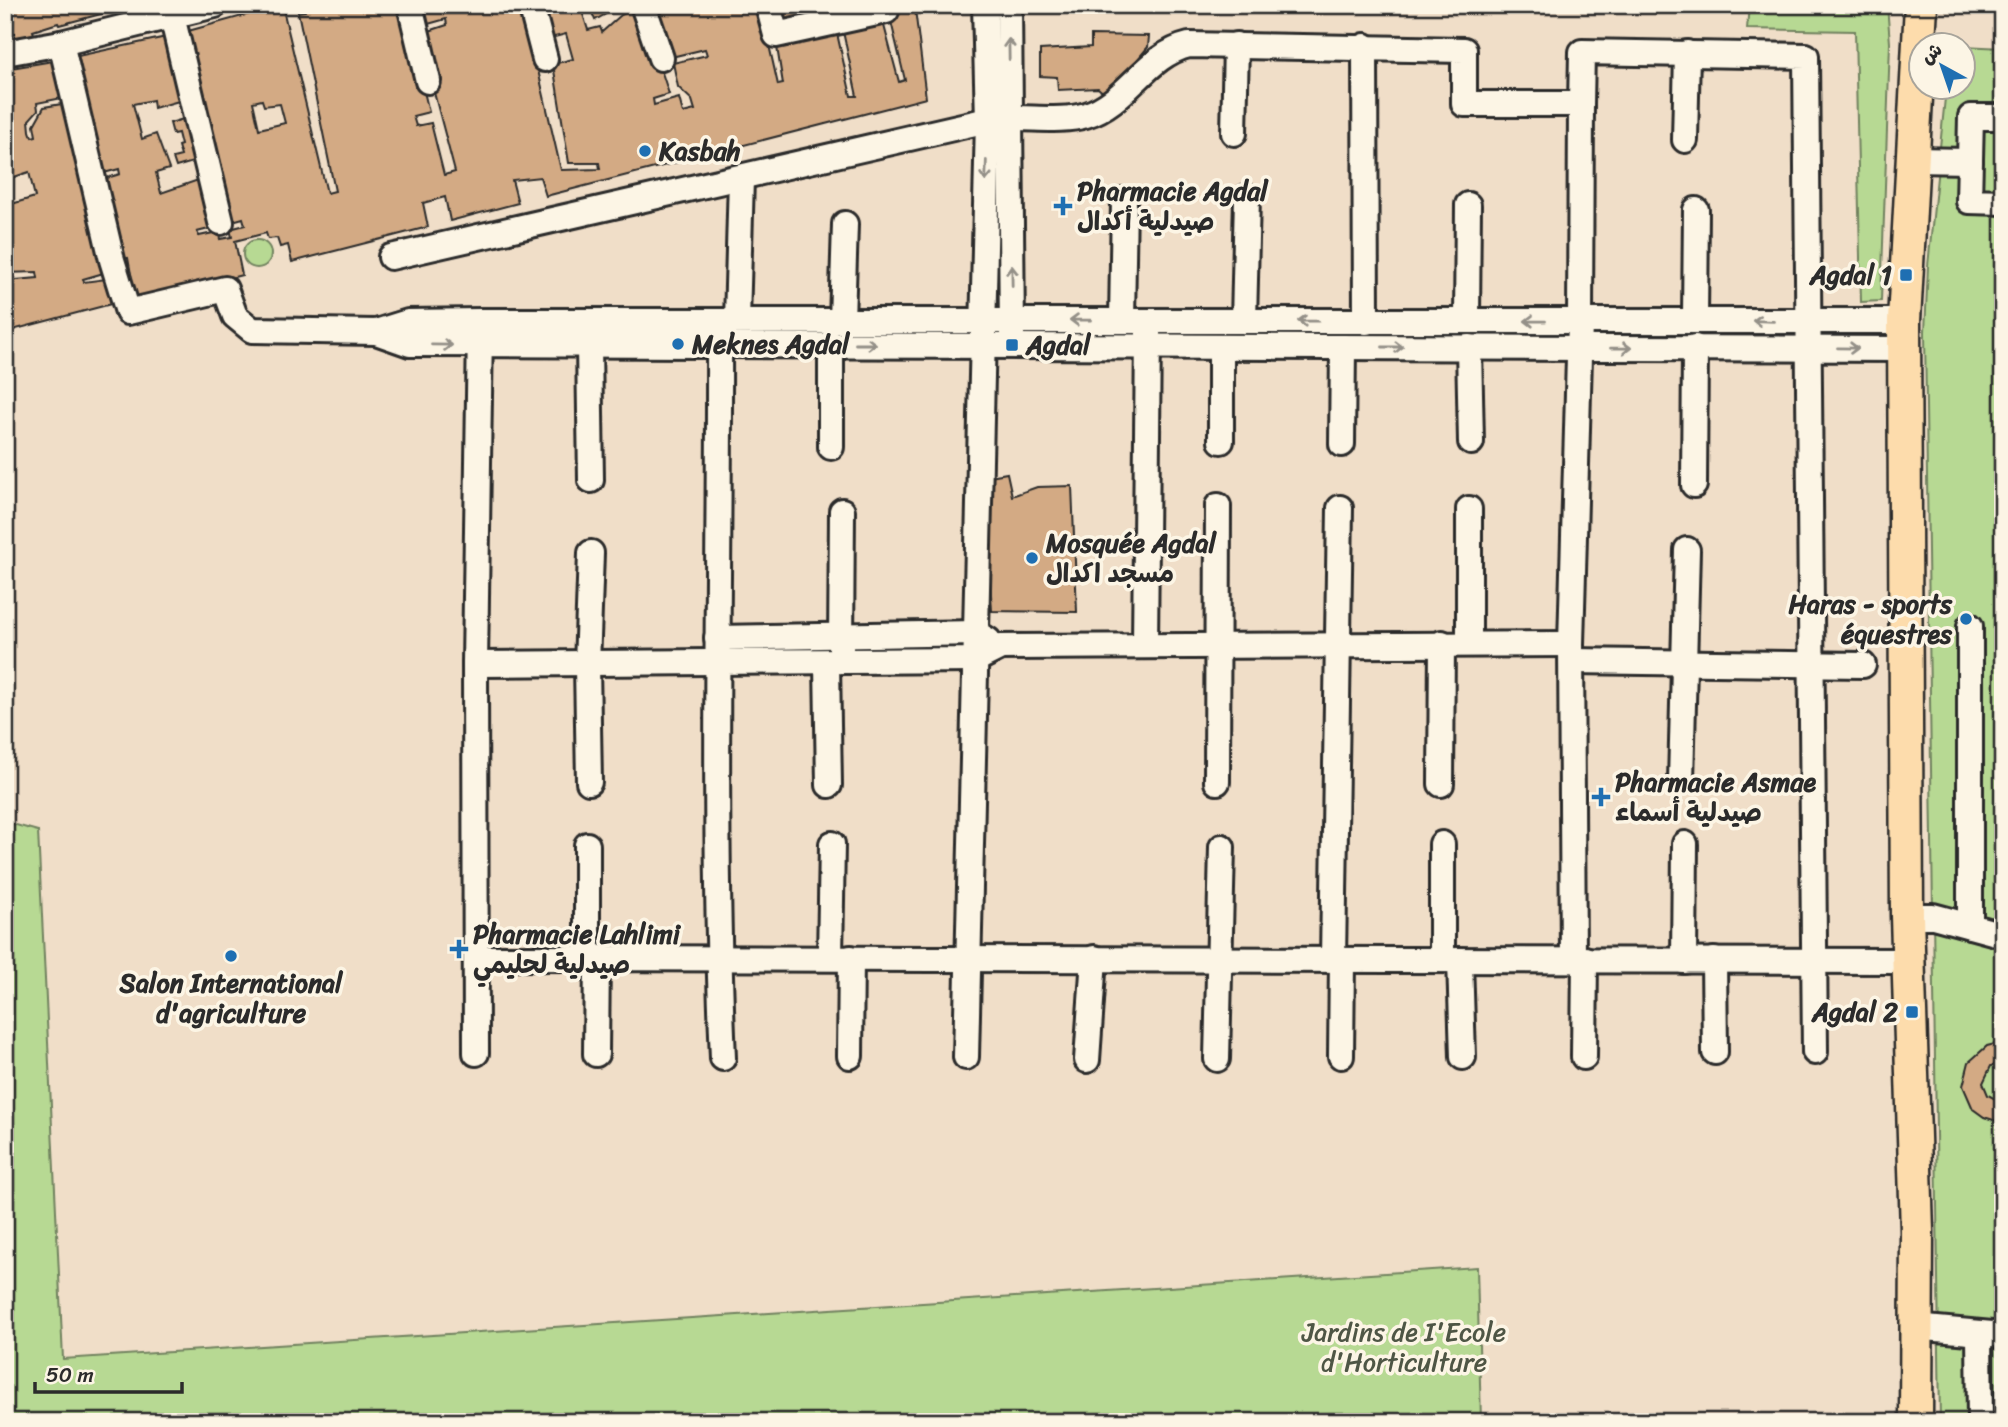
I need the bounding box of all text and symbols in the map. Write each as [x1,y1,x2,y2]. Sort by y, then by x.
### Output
north arrow [1906,32,1976,102]
text: ش [1913,34,1950,73]
one-way arrow [1002,38,1016,61]
place label: Kasbah [658,128,741,174]
marker: Kasbah [637,143,653,159]
one-way arrow [980,160,993,183]
place label: Pharmacie Agdal صيدلية أكدال [1077,168,1269,244]
marker: Pharmacie Agdal صيدلية أكدال [1055,198,1071,214]
place label: Agdal 1 [1809,252,1892,298]
one-way arrow [1005,265,1019,288]
marker: Agdal 1 [1898,267,1914,283]
one-way arrow [1069,313,1092,327]
one-way arrow [1297,314,1320,328]
one-way arrow [1524,314,1547,328]
one-way arrow [1751,315,1774,328]
place label: Meknes Agdal [691,321,851,367]
place label: Agdal [1025,322,1092,368]
marker: Meknes Agdal [670,336,686,352]
one-way arrow [854,337,877,351]
marker: Agdal [1004,337,1020,353]
one-way arrow [430,338,453,352]
one-way arrow [1382,340,1405,354]
one-way arrow [1609,341,1632,355]
one-way arrow [1837,341,1860,354]
place label: Mosquée Agdal مسجد اكدال [1045,520,1218,596]
marker: Mosquée Agdal مسجد اكدال [1024,550,1040,566]
place label: Haras - sports équestres [1789,581,1953,657]
marker: Haras - sports équestres [1958,611,1974,627]
place label: Pharmacie Asmae صيدلية أسماء [1615,759,1816,835]
marker: Pharmacie Asmae صيدلية أسماء [1593,789,1609,805]
place label: Pharmacie Lahlimi صيدلية لحليمي [473,911,682,988]
marker: Pharmacie Lahlimi صيدلية لحليمي [451,941,467,957]
marker: Salon International d'agriculture [223,948,239,964]
place label: Salon International d'agriculture [119,960,344,1036]
place label: Agdal 2 [1811,989,1898,1035]
marker: Agdal 2 [1904,1004,1920,1020]
park label: Jardins de I'Ecole d'Horticulture [1301,1309,1506,1385]
scale bar [35,1350,182,1394]
text: 50 m [46,1356,94,1394]

